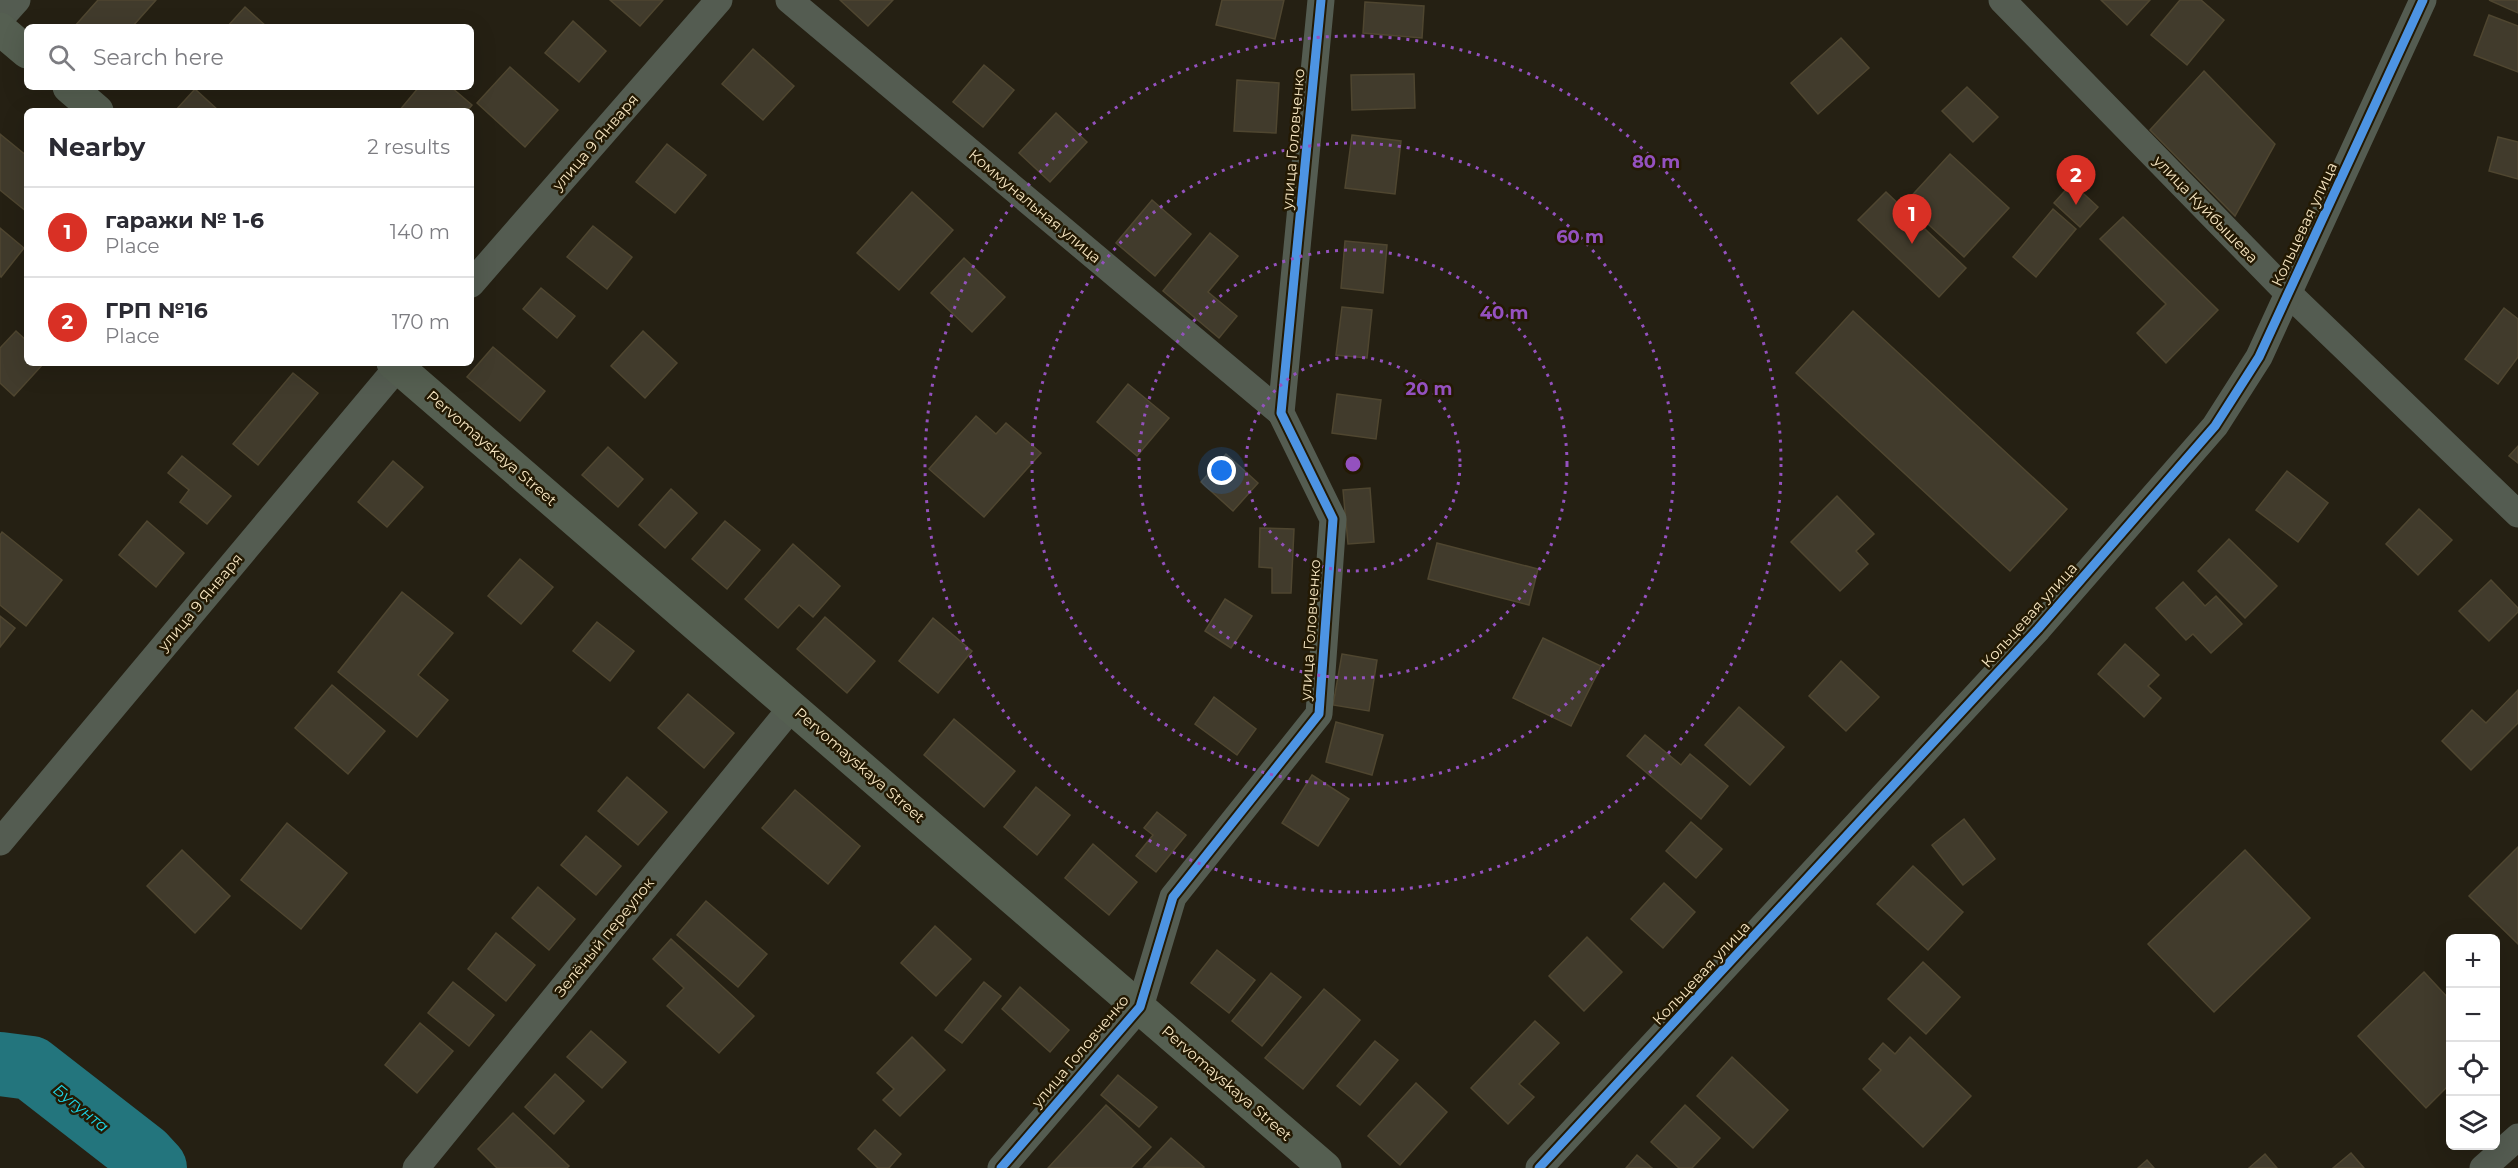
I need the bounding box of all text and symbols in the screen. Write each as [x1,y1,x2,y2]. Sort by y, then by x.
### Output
search box [24,24,474,90]
icon: search [45,41,78,74]
text: Search here [93,44,224,71]
street label: улица Головченко [1277,68,1309,211]
street label: улица 9 Января [547,90,642,195]
text: Nearby [48,131,145,163]
text: 2 results [367,135,450,159]
street label: Коммунальная улица [965,145,1105,267]
street label: улица Куйбышева [2149,150,2262,267]
text: 80 m [1632,151,1680,173]
pin: 2 [2056,156,2096,205]
street label: Кольцевая улица [2267,159,2341,289]
pin: 1 [1892,194,1932,244]
text: гаражи № 1-6 [105,207,264,234]
text: 1 [64,220,71,244]
text: 140 m [390,220,450,244]
text: 60 m [1556,226,1604,248]
text: Place [105,234,160,258]
text: ГРП №16 [105,297,208,324]
text: 40 m [1480,302,1528,324]
text: 2 [62,310,73,334]
text: 170 m [392,310,450,334]
text: Place [105,324,160,348]
text: 20 m [1406,378,1452,400]
street label: Pervomayskaya Street [423,386,561,510]
centre of rings [1343,454,1363,474]
your location [1207,456,1236,485]
street label: улица 9 Января [153,549,246,656]
street label: улица Головченко [1296,559,1324,702]
street label: Кольцевая улица [1977,559,2081,671]
street label: Pervomayskaya Street [791,703,929,827]
street label: Зелёный переулок [550,873,658,1000]
street label: Кольцевая улица [1648,917,1754,1029]
map controls [2446,934,2500,1150]
button: + [2446,934,2500,988]
button: − [2446,988,2500,1042]
street label: улица Головченко [1027,991,1133,1112]
street label: Pervomayskaya Street [1158,1021,1296,1145]
button: locate [2446,1042,2500,1096]
water label: Бугунта [49,1080,113,1136]
button: layers [2446,1096,2500,1150]

